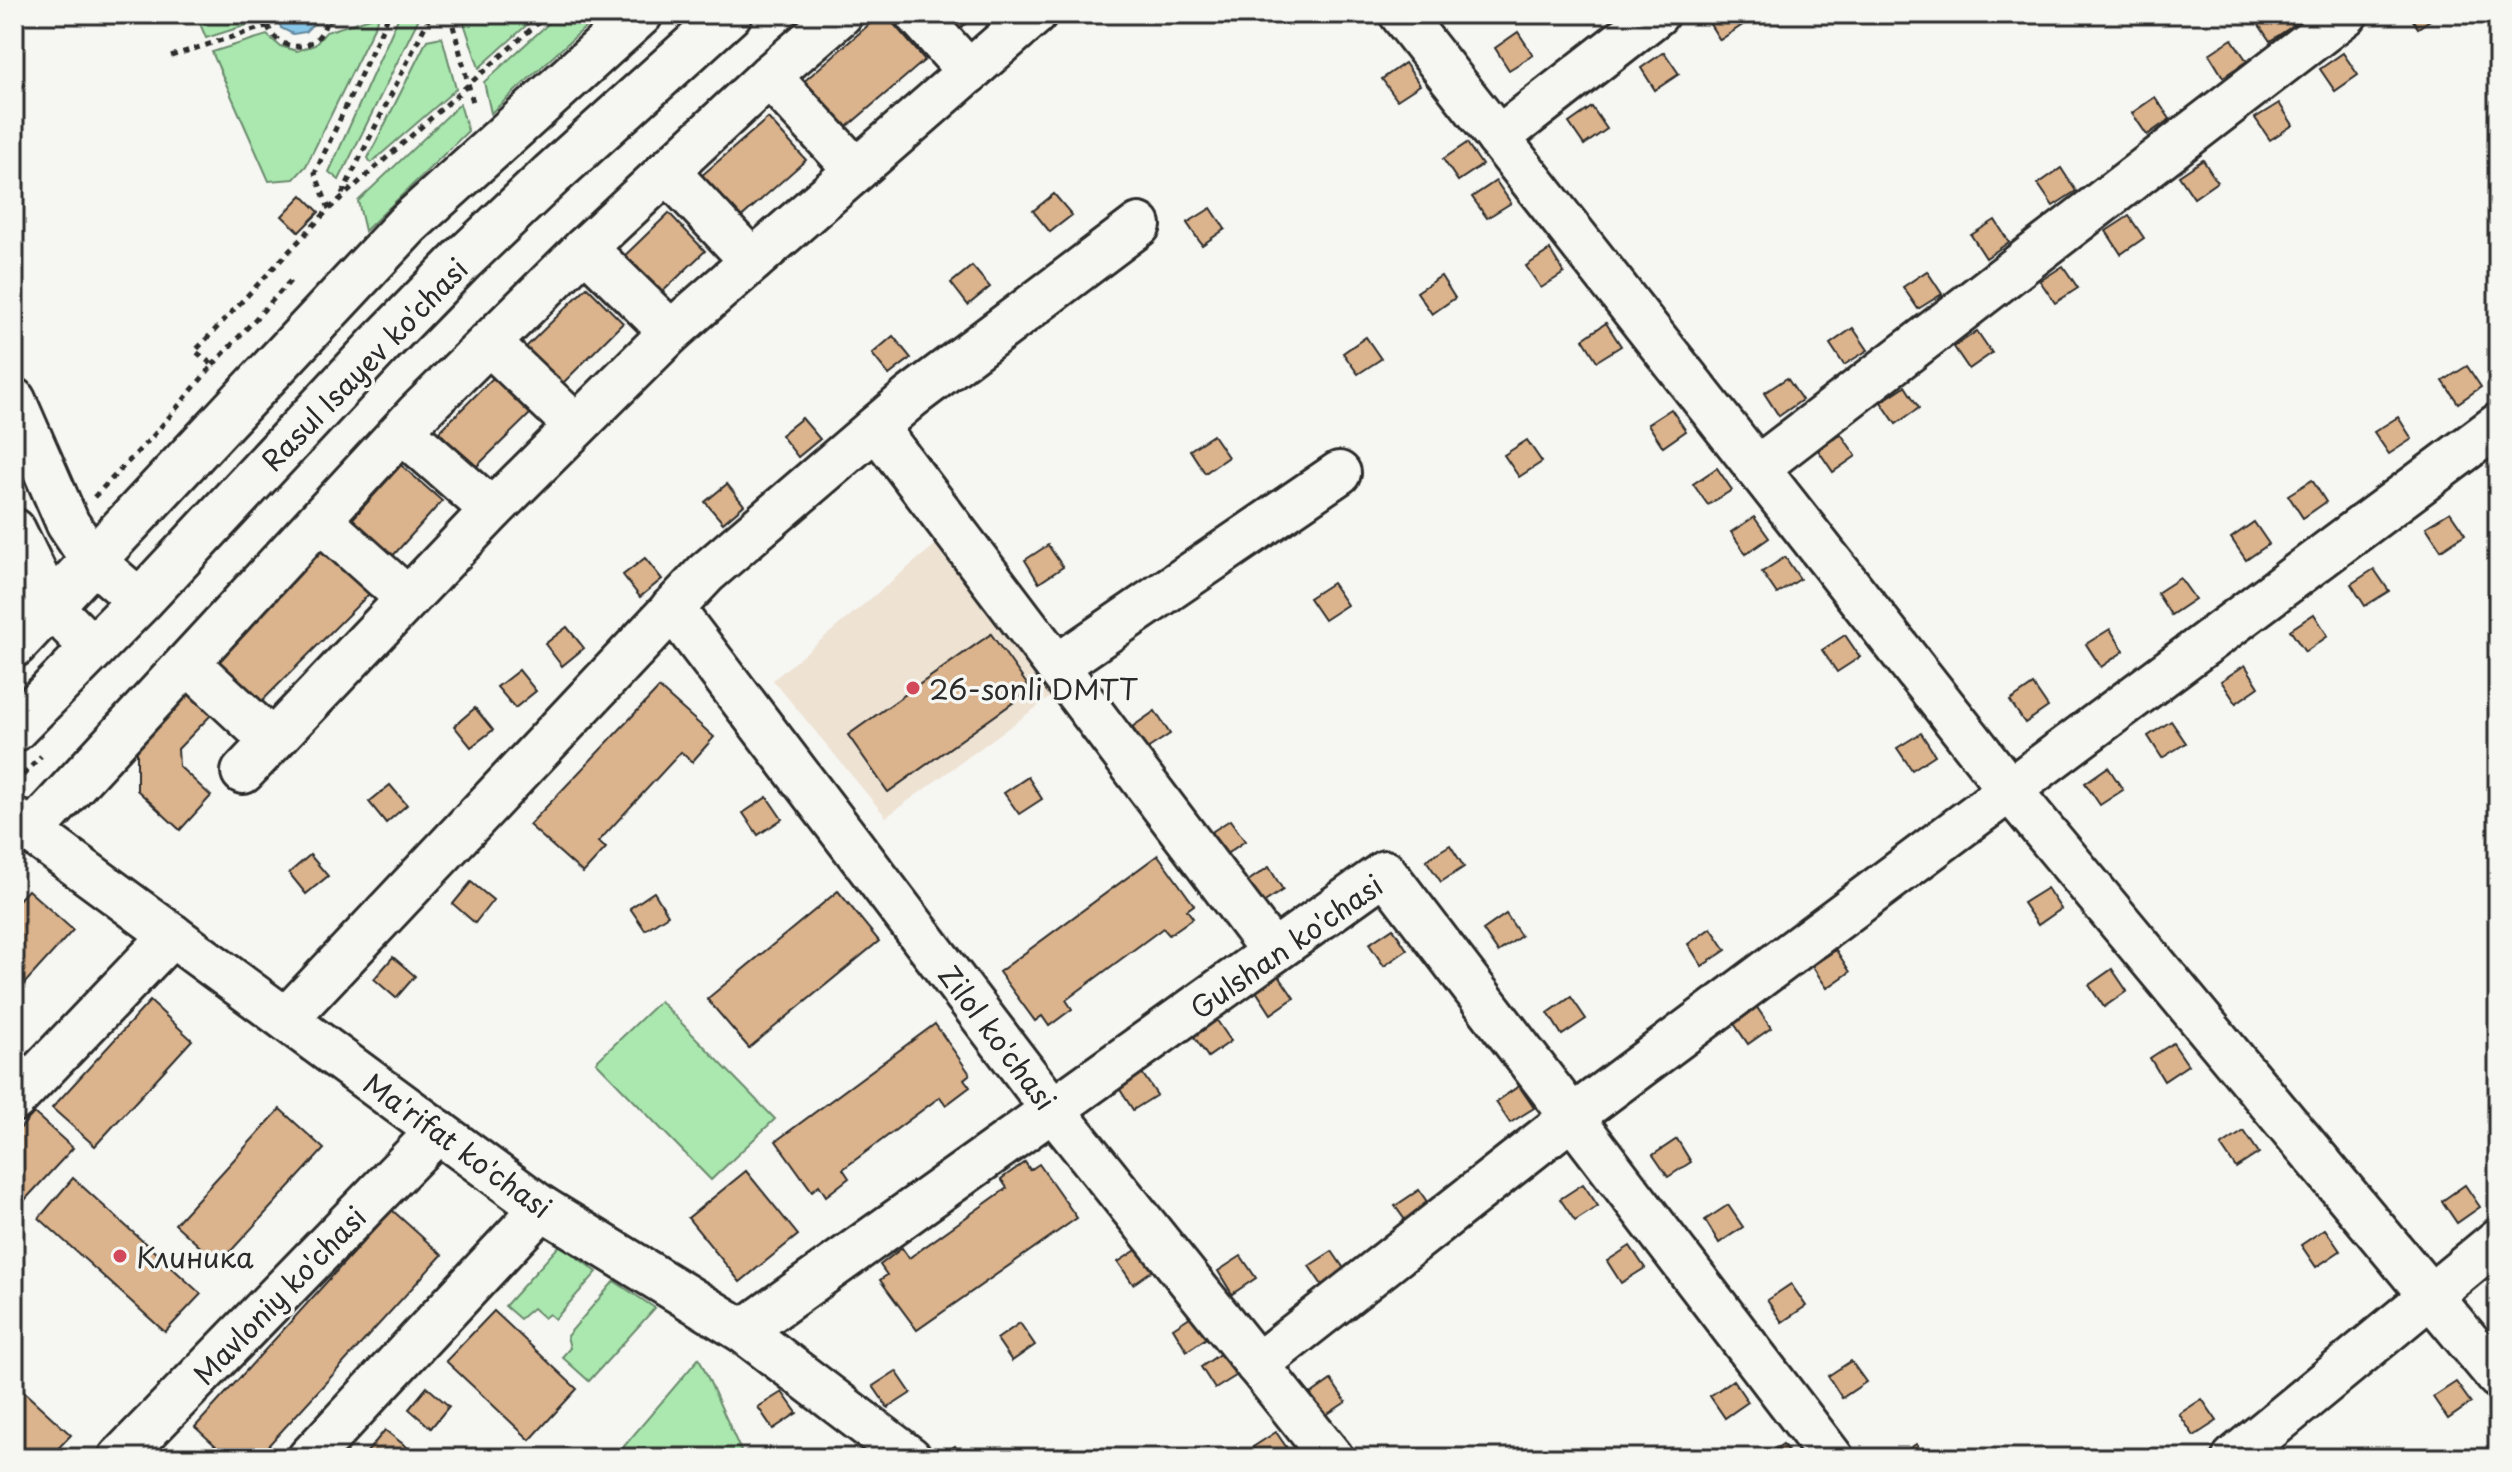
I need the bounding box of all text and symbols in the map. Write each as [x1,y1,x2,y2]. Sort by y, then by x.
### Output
street label: Rasul Isayev ko'chasi [251,248,477,480]
place label: 26-sonli DMTT [929,667,1139,710]
marker: 26-sonli DMTT [904,679,922,697]
street label: Gulshan ko'chasi [1181,863,1391,1029]
street label: Zilol ko'chasi [929,955,1067,1119]
street label: Ma'rifat ko'chasi [355,1062,561,1228]
street label: Mavloniy ko'chasi [182,1196,376,1394]
place label: Клиника [136,1235,254,1278]
marker: Клиника [111,1247,129,1265]

